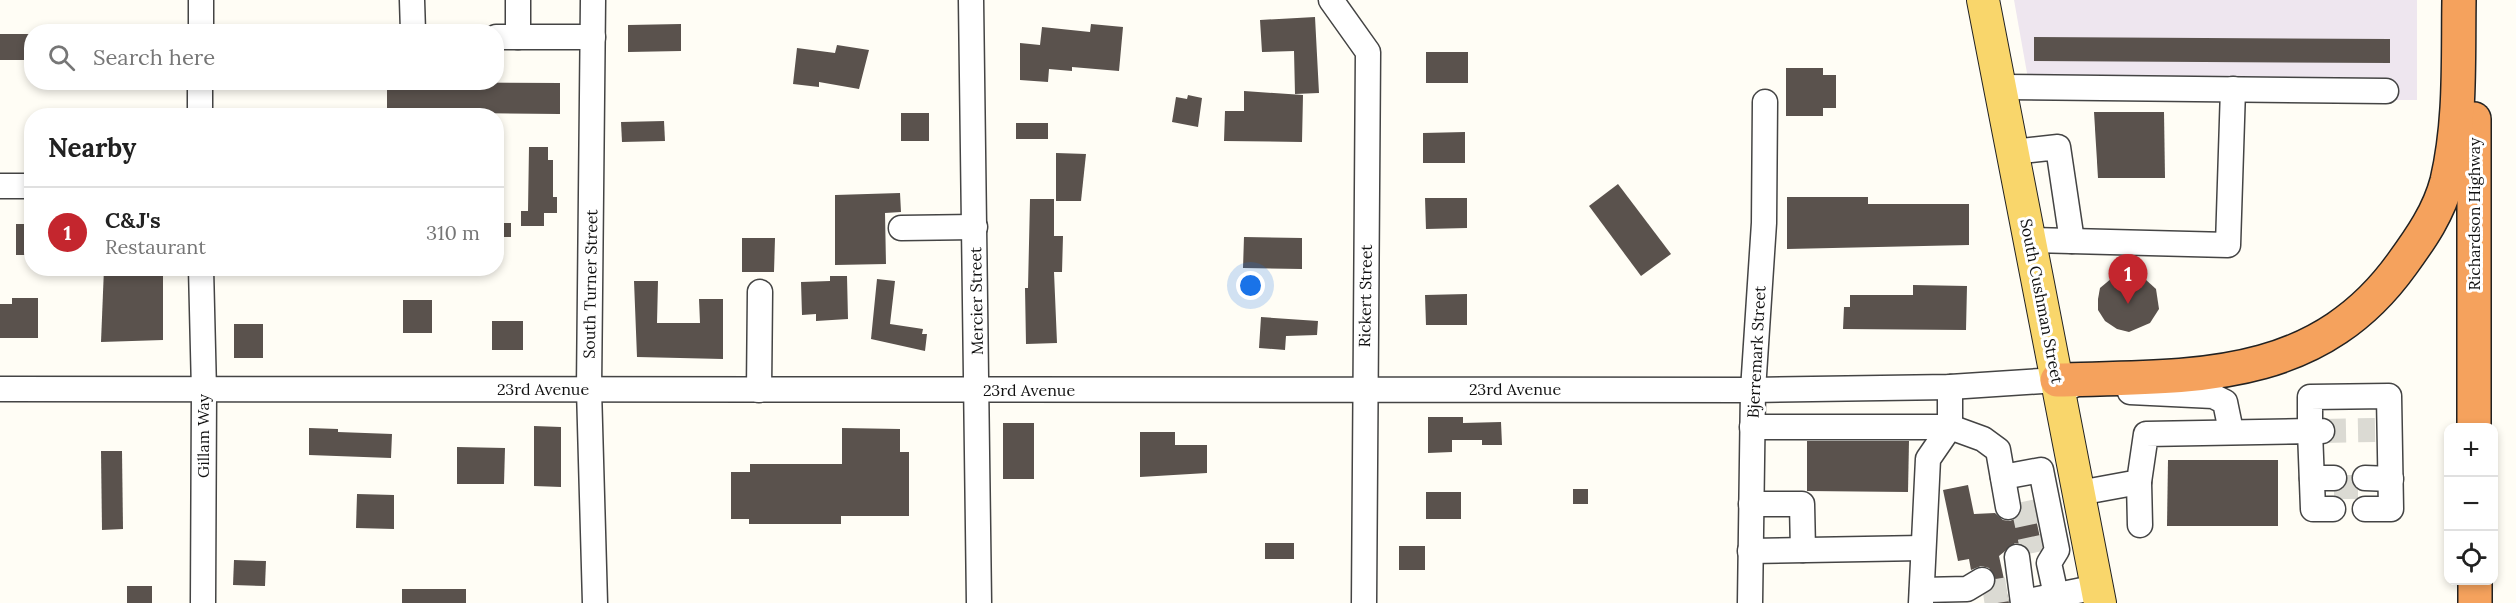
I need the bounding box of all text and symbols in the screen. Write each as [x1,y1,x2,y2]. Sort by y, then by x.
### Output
search box [24,24,504,90]
icon: search [45,41,78,74]
text: Search here [93,43,215,71]
text: Nearby [48,131,136,164]
street label: Richardson Highway [2464,137,2484,290]
text: C&J's [105,206,161,234]
street label: South Turner Street [579,208,601,359]
street label: South Cushman Street [2016,217,2068,386]
text: 1 [63,220,72,245]
text: 310 m [426,220,480,245]
text: Restaurant [105,234,206,259]
street label: Rickert Street [1354,244,1376,348]
street label: Mercier Street [965,246,987,355]
pin: 1 [2108,254,2148,304]
your location [1236,271,1265,300]
street label: Bjerremark Street [1743,284,1770,419]
street label: 23rd Avenue [497,379,589,399]
street label: 23rd Avenue [1469,379,1561,399]
street label: 23rd Avenue [983,380,1075,400]
street label: Gillam Way [193,393,213,478]
map controls [2444,423,2498,585]
button: + [2444,423,2498,477]
button: − [2444,477,2498,531]
button: locate [2444,531,2498,585]

